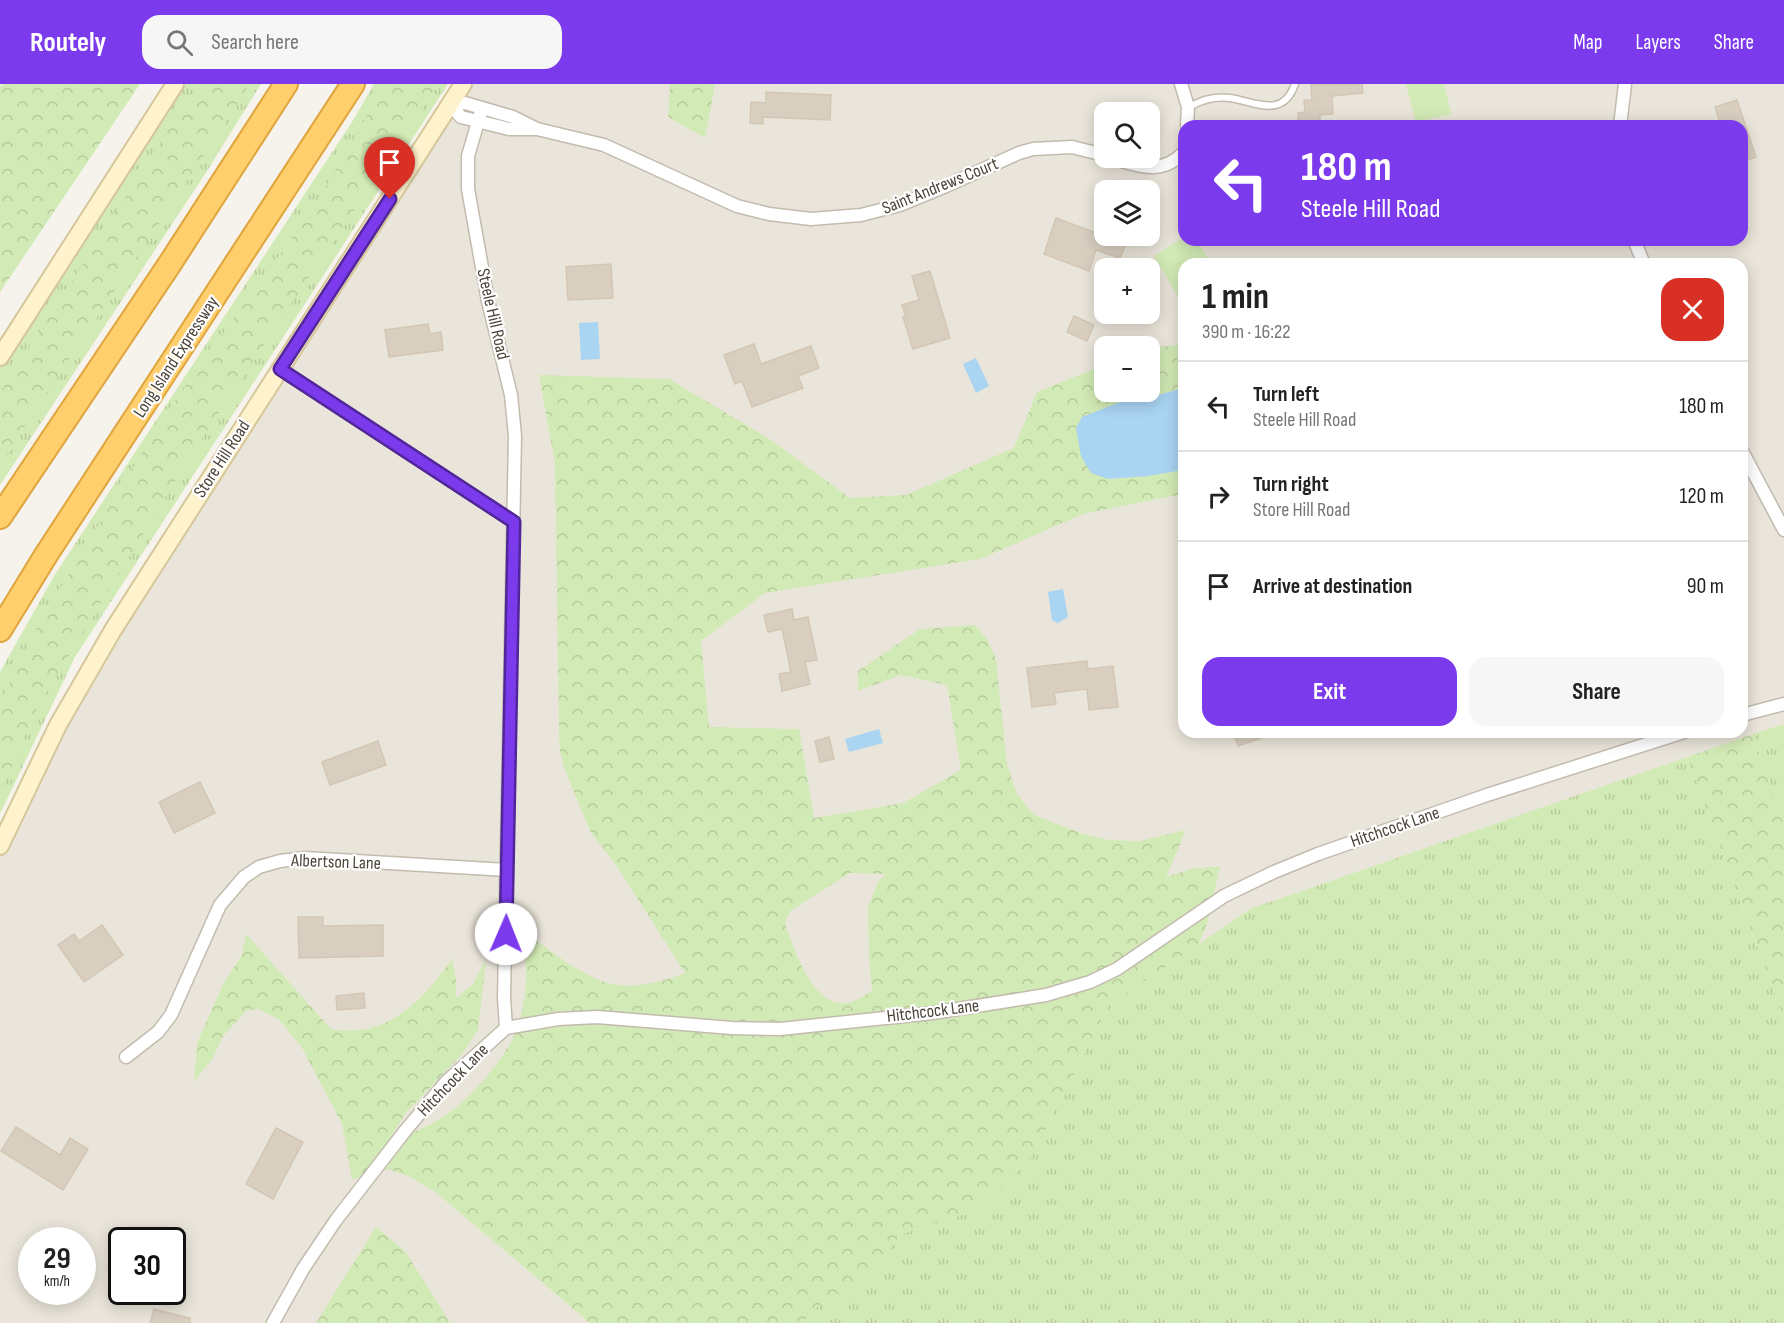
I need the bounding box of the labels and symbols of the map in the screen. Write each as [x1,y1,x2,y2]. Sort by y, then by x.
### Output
pin [364,137,415,199]
street label: Saint Andrews Court [879,153,1002,219]
street label: Steele Hill Road [472,266,514,362]
street label: Long Island Expressway [129,292,223,422]
street label: Store Hill Road [189,417,255,501]
street label: Hitchcock Lane [1348,802,1442,852]
street label: Albertson Lane [290,850,381,874]
position arrow [474,902,538,966]
street label: Hitchcock Lane [886,995,980,1027]
street label: Hitchcock Lane [413,1039,493,1121]
speed limit sign: 30 [108,1227,186,1305]

